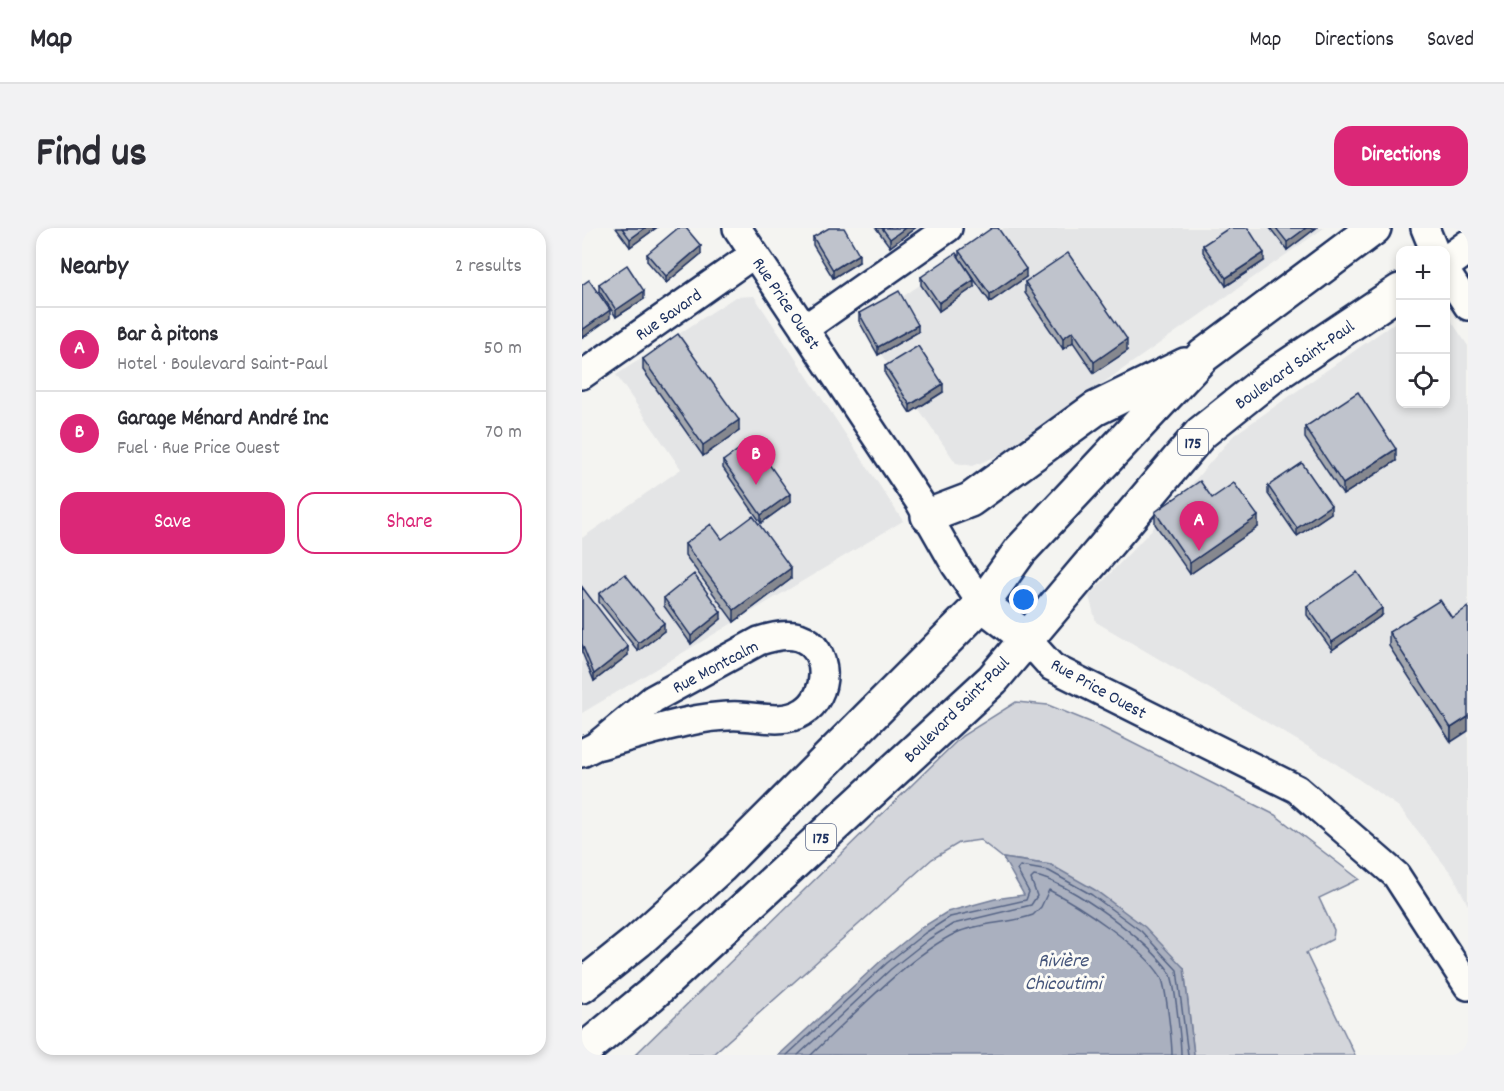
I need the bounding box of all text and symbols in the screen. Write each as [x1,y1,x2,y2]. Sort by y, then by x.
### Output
text: Map [30,21,72,61]
text: Map [1250,26,1281,56]
text: Directions [1314,26,1394,56]
text: Saved [1427,26,1474,56]
text: Find us [36,126,147,186]
button: Directions [1334,126,1468,186]
map controls [1396,246,1450,408]
button: + [1396,246,1450,300]
text: Nearby [60,249,128,286]
text: 2 results [455,253,522,281]
street label: Rue Price Ouest [745,253,825,356]
street label: Rue Savard [631,284,708,348]
button: − [1396,300,1450,354]
street label: Boulevard Saint-Paul [1230,315,1361,417]
text: Bar à pitons [117,320,218,351]
text: A [74,335,85,363]
text: 50 m [484,335,522,363]
text: Hotel · Boulevard Saint-Paul [117,351,328,379]
button: locate [1396,354,1450,408]
text: Garage Ménard André Inc [117,404,329,435]
text: B [75,419,84,447]
text: 70 m [485,419,522,447]
road number: 175 [1178,429,1208,455]
text: Fuel · Rue Price Ouest [117,435,280,463]
pin: B [736,436,776,485]
button: Save [60,492,285,554]
button: Share [297,492,522,554]
pin: A [1180,502,1218,551]
your location [1009,585,1038,614]
street label: Rue Montcalm [669,635,764,701]
street label: Boulevard Saint-Paul [899,652,1017,770]
street label: Rue Price Ouest [1045,654,1151,727]
road number: 175 [806,824,836,850]
water label: Rivière Chicoutimi [1025,948,1105,999]

